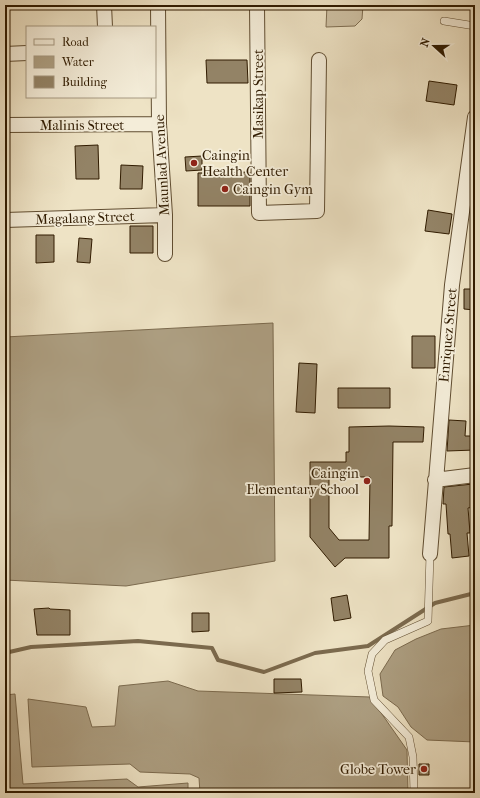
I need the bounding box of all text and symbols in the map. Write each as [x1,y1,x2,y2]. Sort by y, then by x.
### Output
legend [26,26,156,98]
north arrow [414,26,454,66]
text: Road [62,35,89,49]
text: N [418,36,433,49]
street label: Masikap Street [250,49,267,139]
text: Water [61,55,95,69]
text: Building [62,75,107,89]
street label: Maunlad Avenue [151,114,173,216]
street label: Malinis Street [40,117,124,134]
place label: Caingin Health Center [202,147,288,180]
marker: Caingin Health Center [189,158,199,168]
place label: Caingin Gym [233,181,313,198]
marker: Caingin Gym [220,184,230,194]
street label: Magalang Street [35,208,135,228]
street label: Enriquez Street [435,287,461,383]
place label: Caingin Elementary School [246,465,359,498]
marker: Caingin Elementary School [362,476,372,486]
place label: Globe Tower [340,761,416,778]
marker: Globe Tower [419,764,429,774]

